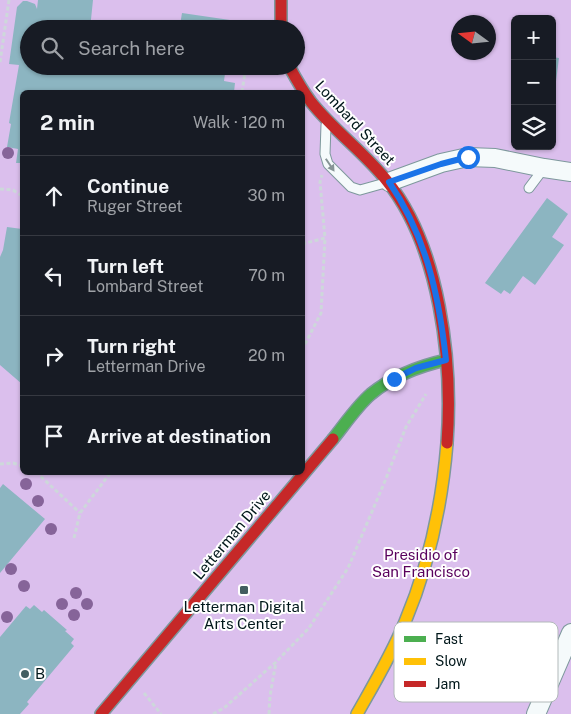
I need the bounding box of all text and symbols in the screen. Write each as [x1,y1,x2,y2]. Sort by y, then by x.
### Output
north arrow [451,15,496,60]
map controls [511,15,556,150]
button: + [511,15,556,60]
search box [20,20,305,75]
icon: search [38,34,66,62]
text: Search here [78,37,185,59]
button: − [511,60,556,105]
street label: Lombard Street [312,77,399,168]
button: layers [511,105,556,150]
text: 2 min [40,110,95,135]
text: Walk · 120 m [193,113,285,132]
route start [457,146,480,169]
one-way arrow [326,158,335,172]
text: Continue [87,175,169,197]
icon: ahead [40,182,68,210]
text: 30 m [248,186,285,205]
text: Ruger Street [87,197,183,216]
text: Turn left [87,255,164,277]
icon: left [40,262,68,290]
text: 70 m [248,266,285,285]
text: Lombard Street [87,277,203,296]
text: Turn right [87,335,176,357]
icon: right [40,342,68,370]
text: 20 m [248,346,285,365]
text: Letterman Drive [87,357,205,376]
route end [383,368,406,391]
icon: arrive [40,422,68,450]
text: Arrive at destination [87,425,271,447]
street label: Letterman Drive [189,487,274,583]
park label: Presidio of San Francisco [372,546,470,580]
marker: Letterman Digital Arts Center [238,584,250,596]
place label: Letterman Digital Arts Center [184,598,304,632]
legend [394,622,558,702]
text: Fast [435,631,463,647]
text: Slow [435,653,467,669]
place label: B [35,665,45,682]
marker: B [19,668,31,680]
text: Jam [435,676,460,692]

